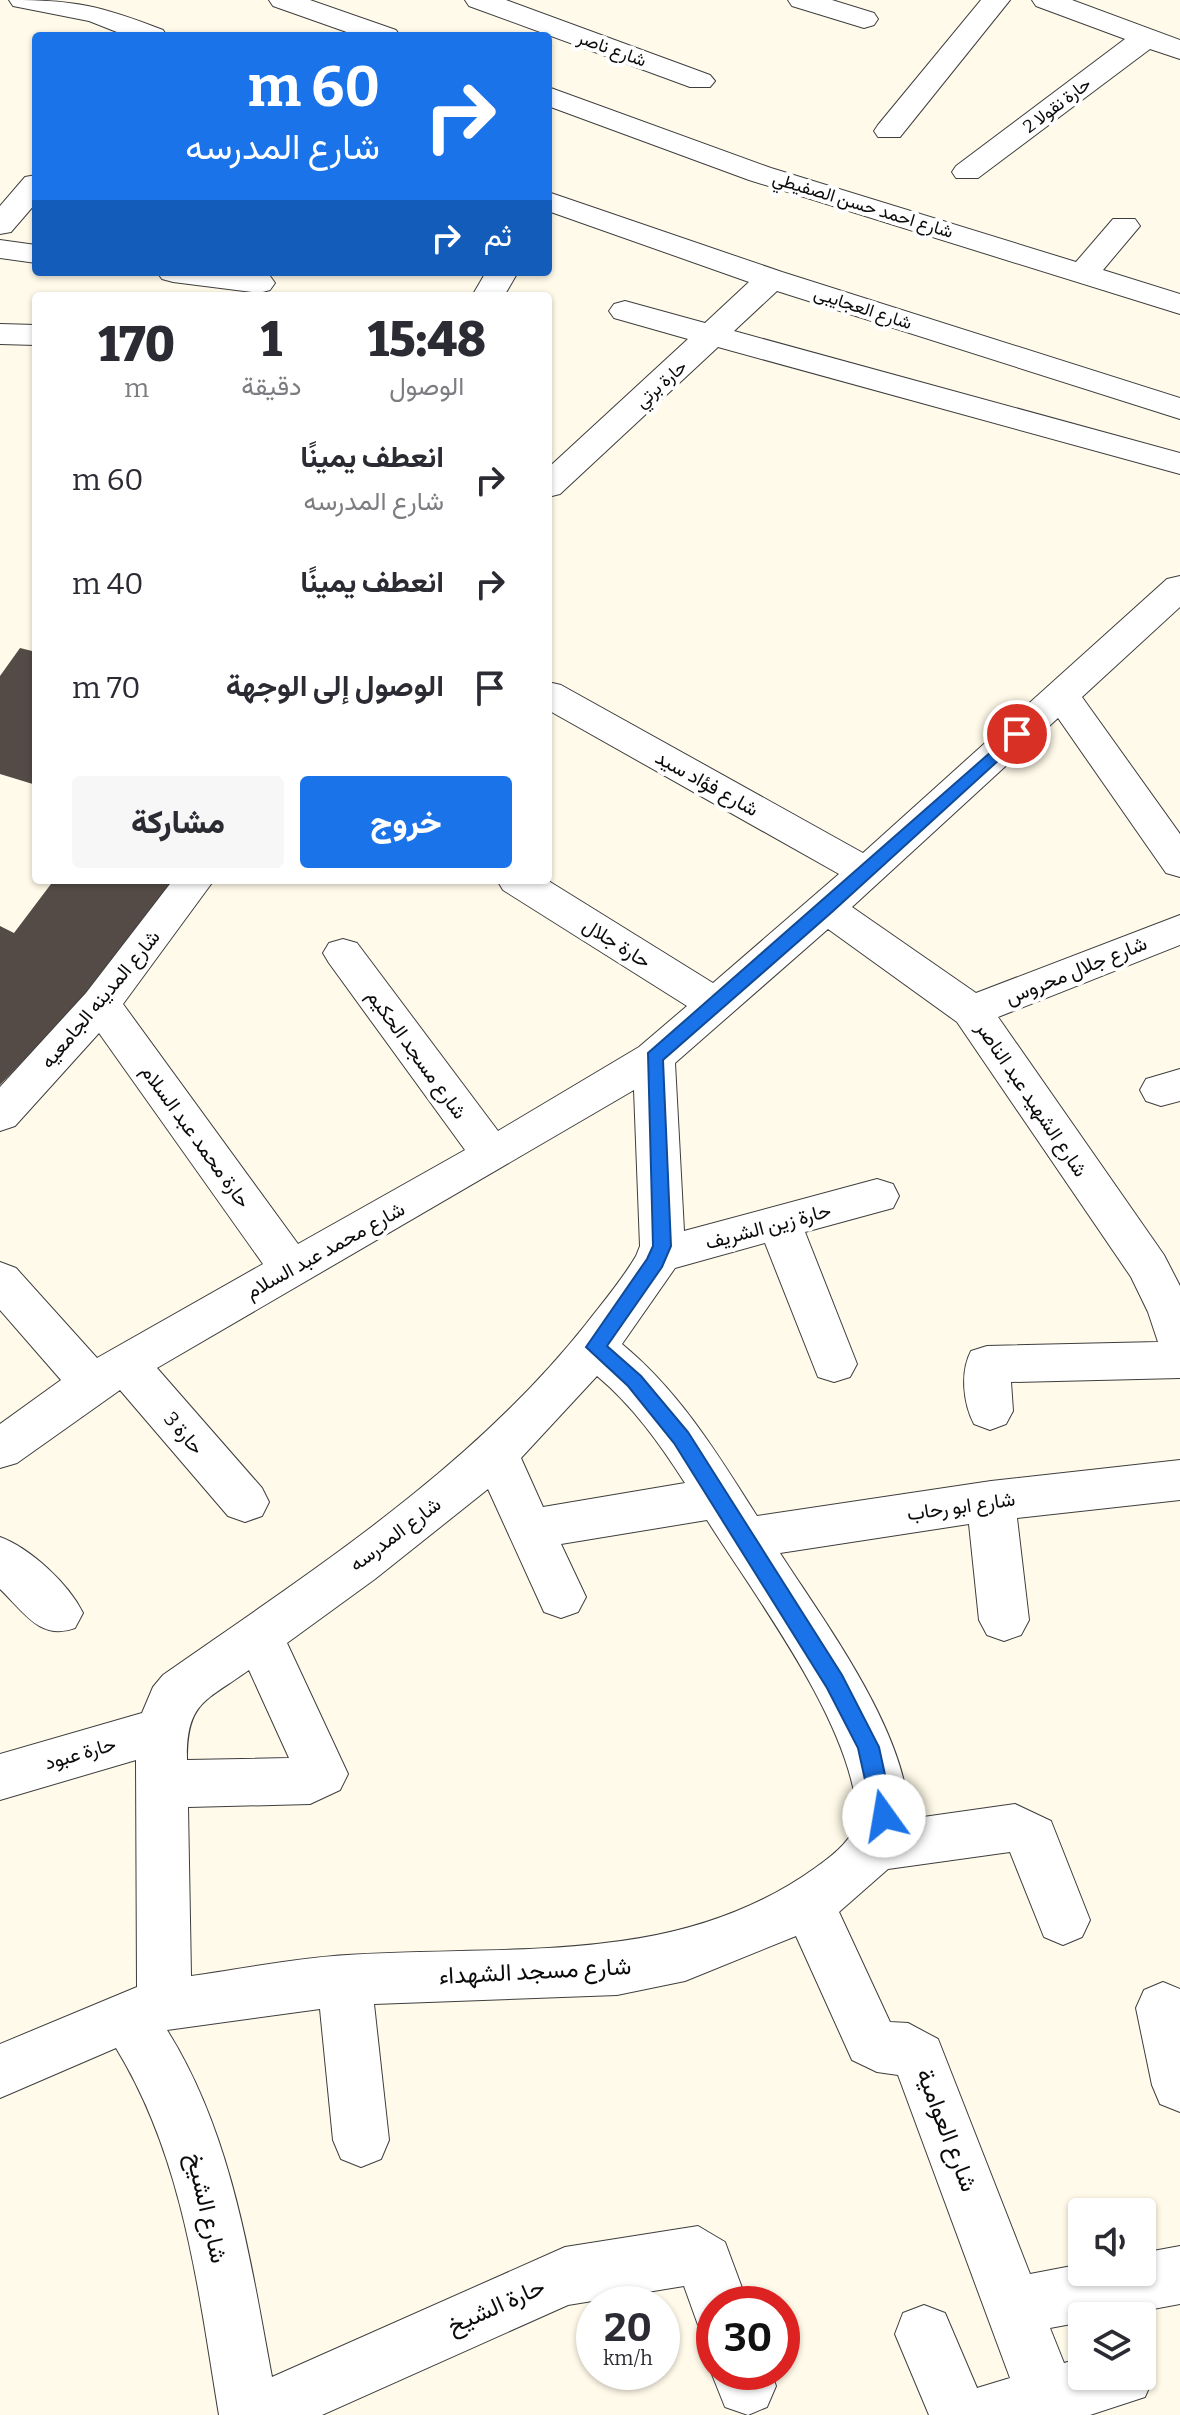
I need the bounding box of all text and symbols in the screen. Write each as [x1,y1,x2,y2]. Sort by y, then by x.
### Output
street label: شارع ناصر [573,26,649,73]
text: 60 m [248,54,380,121]
icon: right [408,64,512,168]
street label: حارة نقولا 2 [1019,72,1095,138]
text: شارع المدرسه [185,125,380,169]
street label: شارع احمد حسن الصفيطي [769,167,956,247]
icon: right [424,216,468,260]
text: ثم [484,218,512,254]
street label: شارع العجايبى [811,282,915,335]
text: 1 [261,311,282,369]
text: 15:48 [368,311,486,369]
text: 170 [98,316,175,374]
street label: حارة برتي [631,355,694,416]
text: دقيقة [241,371,301,402]
text: الوصول [389,371,464,402]
text: m [124,373,149,404]
text: انعطف يمينًا [300,439,444,475]
icon: right [468,458,512,502]
text: 60 m [72,462,143,498]
text: شارع المدرسه [303,486,444,517]
icon: right [468,562,512,606]
text: انعطف يمينًا [300,564,444,600]
text: 40 m [72,566,143,602]
icon: arrive [468,666,512,710]
text: الوصول إلى الوجهة [226,668,444,704]
text: 70 m [72,670,140,706]
pin [983,700,1051,768]
icon: arrive [995,712,1039,756]
street label: شارع فؤاد سيد [650,745,763,823]
button: مشاركة [72,776,284,868]
button: خروج [300,776,512,868]
street label: حارة جلال [578,913,655,974]
street label: شارع المدينه الجامعيه [35,925,166,1074]
street label: شارع جلال محروس [1002,931,1151,1011]
street label: شارع مسجد الحكيم [360,985,472,1125]
street label: شارع الشهيد عبد الناصر [969,1016,1093,1182]
street label: حارة محمد عبد السلام [135,1060,256,1213]
street label: شارع محمد عبد السلام [241,1196,410,1305]
street label: حارة زين الشريف [702,1198,834,1255]
street label: حارة 3 [158,1407,209,1460]
street label: شارع ابو رحاب [905,1487,1017,1527]
street label: شارع المدرسه [345,1492,447,1578]
street label: حارة عبود [42,1731,119,1776]
position arrow [842,1774,926,1858]
street label: شارع مسجد الشهداء [438,1952,632,1992]
street label: شارع العوامية [909,2065,983,2196]
street label: شارع الشيخ [178,2150,233,2267]
map controls [1068,2198,1156,2390]
button: sound [1068,2198,1156,2286]
street label: حارة الشيخ [443,2272,550,2343]
speed limit sign: 30 [696,2286,800,2390]
button: layers [1068,2302,1156,2390]
text: 20 [604,2304,652,2352]
text: km/h [603,2346,653,2370]

